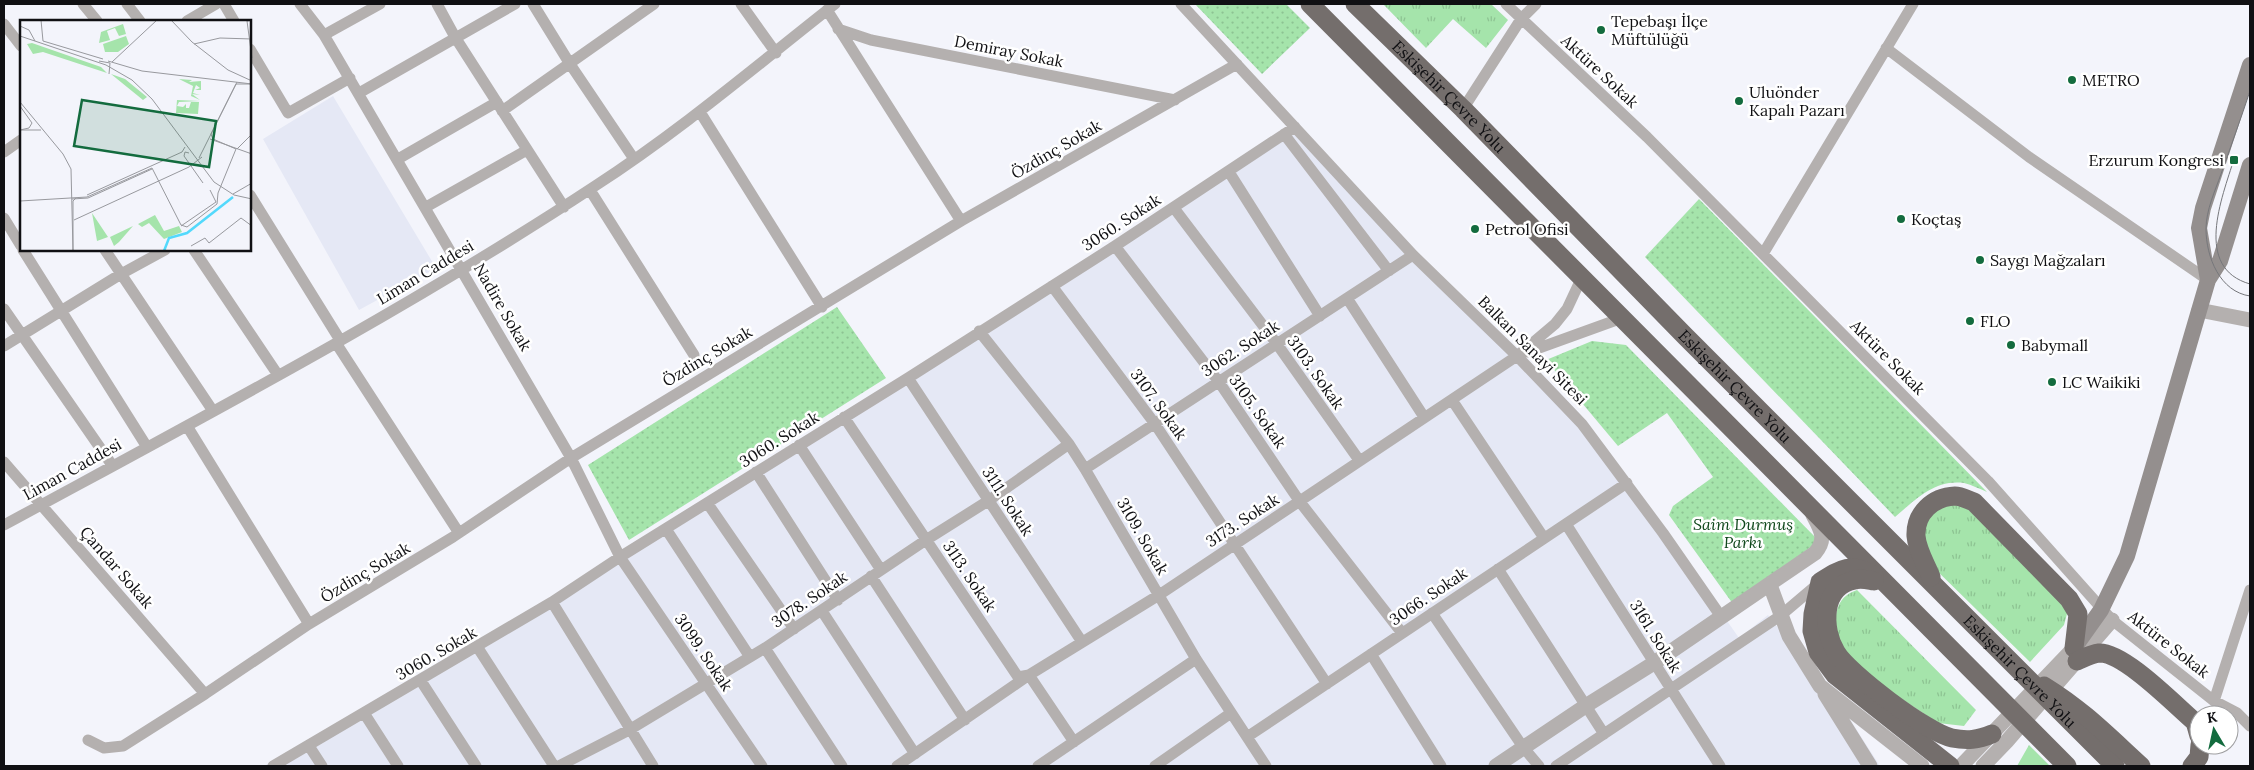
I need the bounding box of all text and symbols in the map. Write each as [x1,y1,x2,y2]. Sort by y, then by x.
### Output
place label: Tepebaşı İlçe Müftülüğü [1611,11,1708,49]
inset map [20,20,251,251]
marker: Tepebaşı İlçe Müftülüğü [1595,24,1607,36]
street label: Aktüre Sokak [1557,30,1643,112]
street label: Demiray Sokak [953,31,1066,71]
street label: Eskişehir Çevre Yolu [1388,36,1510,157]
place label: METRO [2082,70,2140,90]
marker: METRO [2066,74,2078,86]
place label: Uluönder Kapalı Pazarı [1749,82,1845,120]
marker: Uluönder Kapalı Pazarı [1733,95,1745,107]
street label: Özdinç Sokak [1007,115,1105,183]
place label: Erzurum Kongresi [2088,150,2224,170]
marker: Erzurum Kongresi [2228,154,2240,166]
street label: 3060. Sokak [1078,189,1164,255]
place label: Koçtaş [1911,209,1961,229]
marker: Koçtaş [1895,213,1907,225]
place label: Petrol Ofisi [1485,219,1569,239]
marker: Petrol Ofisi [1469,223,1481,235]
street label: Liman Caddesi [373,235,477,309]
place label: Saygı Mağzaları [1990,250,2106,270]
marker: Saygı Mağzaları [1974,254,1986,266]
street label: Nadire Sokak [470,260,536,355]
street label: Balkan Sanayi Sitesi [1474,291,1592,409]
place label: FLO [1980,311,2010,331]
street label: 3062. Sokak [1197,315,1283,381]
street label: Aktüre Sokak [1846,315,1930,399]
marker: FLO [1964,315,1976,327]
street label: Özdinç Sokak [659,321,756,391]
street label: Eskişehir Çevre Yolu [1674,325,1796,447]
street label: 3103. Sokak [1283,331,1349,413]
place label: Babymall [2021,335,2088,355]
marker: Babymall [2005,339,2017,351]
street label: 3107. Sokak [1127,365,1192,444]
street label: 3105. Sokak [1225,370,1291,452]
place label: LC Waikiki [2062,372,2141,392]
marker: LC Waikiki [2046,376,2058,388]
street label: 3060. Sokak [736,407,823,471]
street label: Liman Caddesi [19,434,125,504]
street label: 3111. Sokak [978,463,1038,540]
street label: 3173. Sokak [1202,489,1283,551]
street label: 3109. Sokak [1113,494,1173,578]
park label: Saim Durmuş Parkı [1693,514,1793,552]
street label: Çandar Sokak [76,522,158,612]
street label: Özdinç Sokak [317,537,414,607]
street label: 3113. Sokak [939,537,1001,616]
street label: 3066. Sokak [1385,563,1471,629]
street label: 3078. Sokak [767,566,851,632]
street label: 3161. Sokak [1626,596,1686,676]
street label: Aktüre Sokak [2123,605,2214,682]
street label: 3099. Sokak [671,609,737,695]
street label: Eskişehir Çevre Yolu [1959,610,2081,732]
street label: 3060. Sokak [392,622,480,684]
north arrow [2189,705,2239,755]
text: K [2206,707,2218,727]

